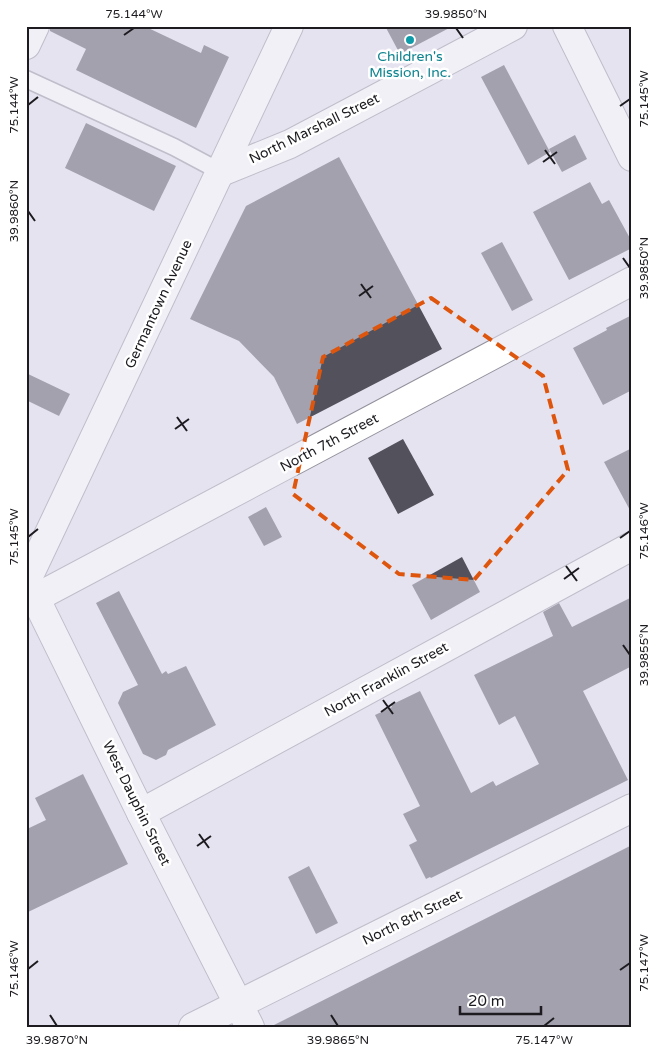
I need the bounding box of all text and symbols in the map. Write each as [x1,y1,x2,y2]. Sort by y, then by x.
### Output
text: 75.144°W [105,7,163,21]
text: 39.9850°N [425,7,487,21]
marker: Children's Mission, Inc. [404,34,416,46]
place label: Children's Mission, Inc. [369,48,451,81]
text: 75.145°W [637,70,651,128]
text: 75.144°W [7,76,21,134]
street label: North Marshall Street [246,89,383,167]
text: 39.9860°N [7,180,21,242]
street label: Germantown Avenue [121,237,196,371]
text: 39.9850°N [637,237,651,299]
street label: North 7th Street [277,409,382,475]
text: 75.146°W [637,502,651,560]
text: 75.145°W [7,508,21,566]
text: 39.9855°N [637,624,651,686]
street label: North Franklin Street [321,638,452,721]
street label: West Dauphin Street [99,738,174,869]
street label: North 8th Street [360,886,465,949]
text: 75.147°W [637,934,651,992]
text: 75.146°W [7,940,21,998]
scale bar [460,983,542,1015]
text: 20 m [468,992,505,1010]
text: 39.9870°N [26,1033,88,1047]
text: 39.9865°N [307,1033,369,1047]
text: 75.147°W [515,1033,573,1047]

